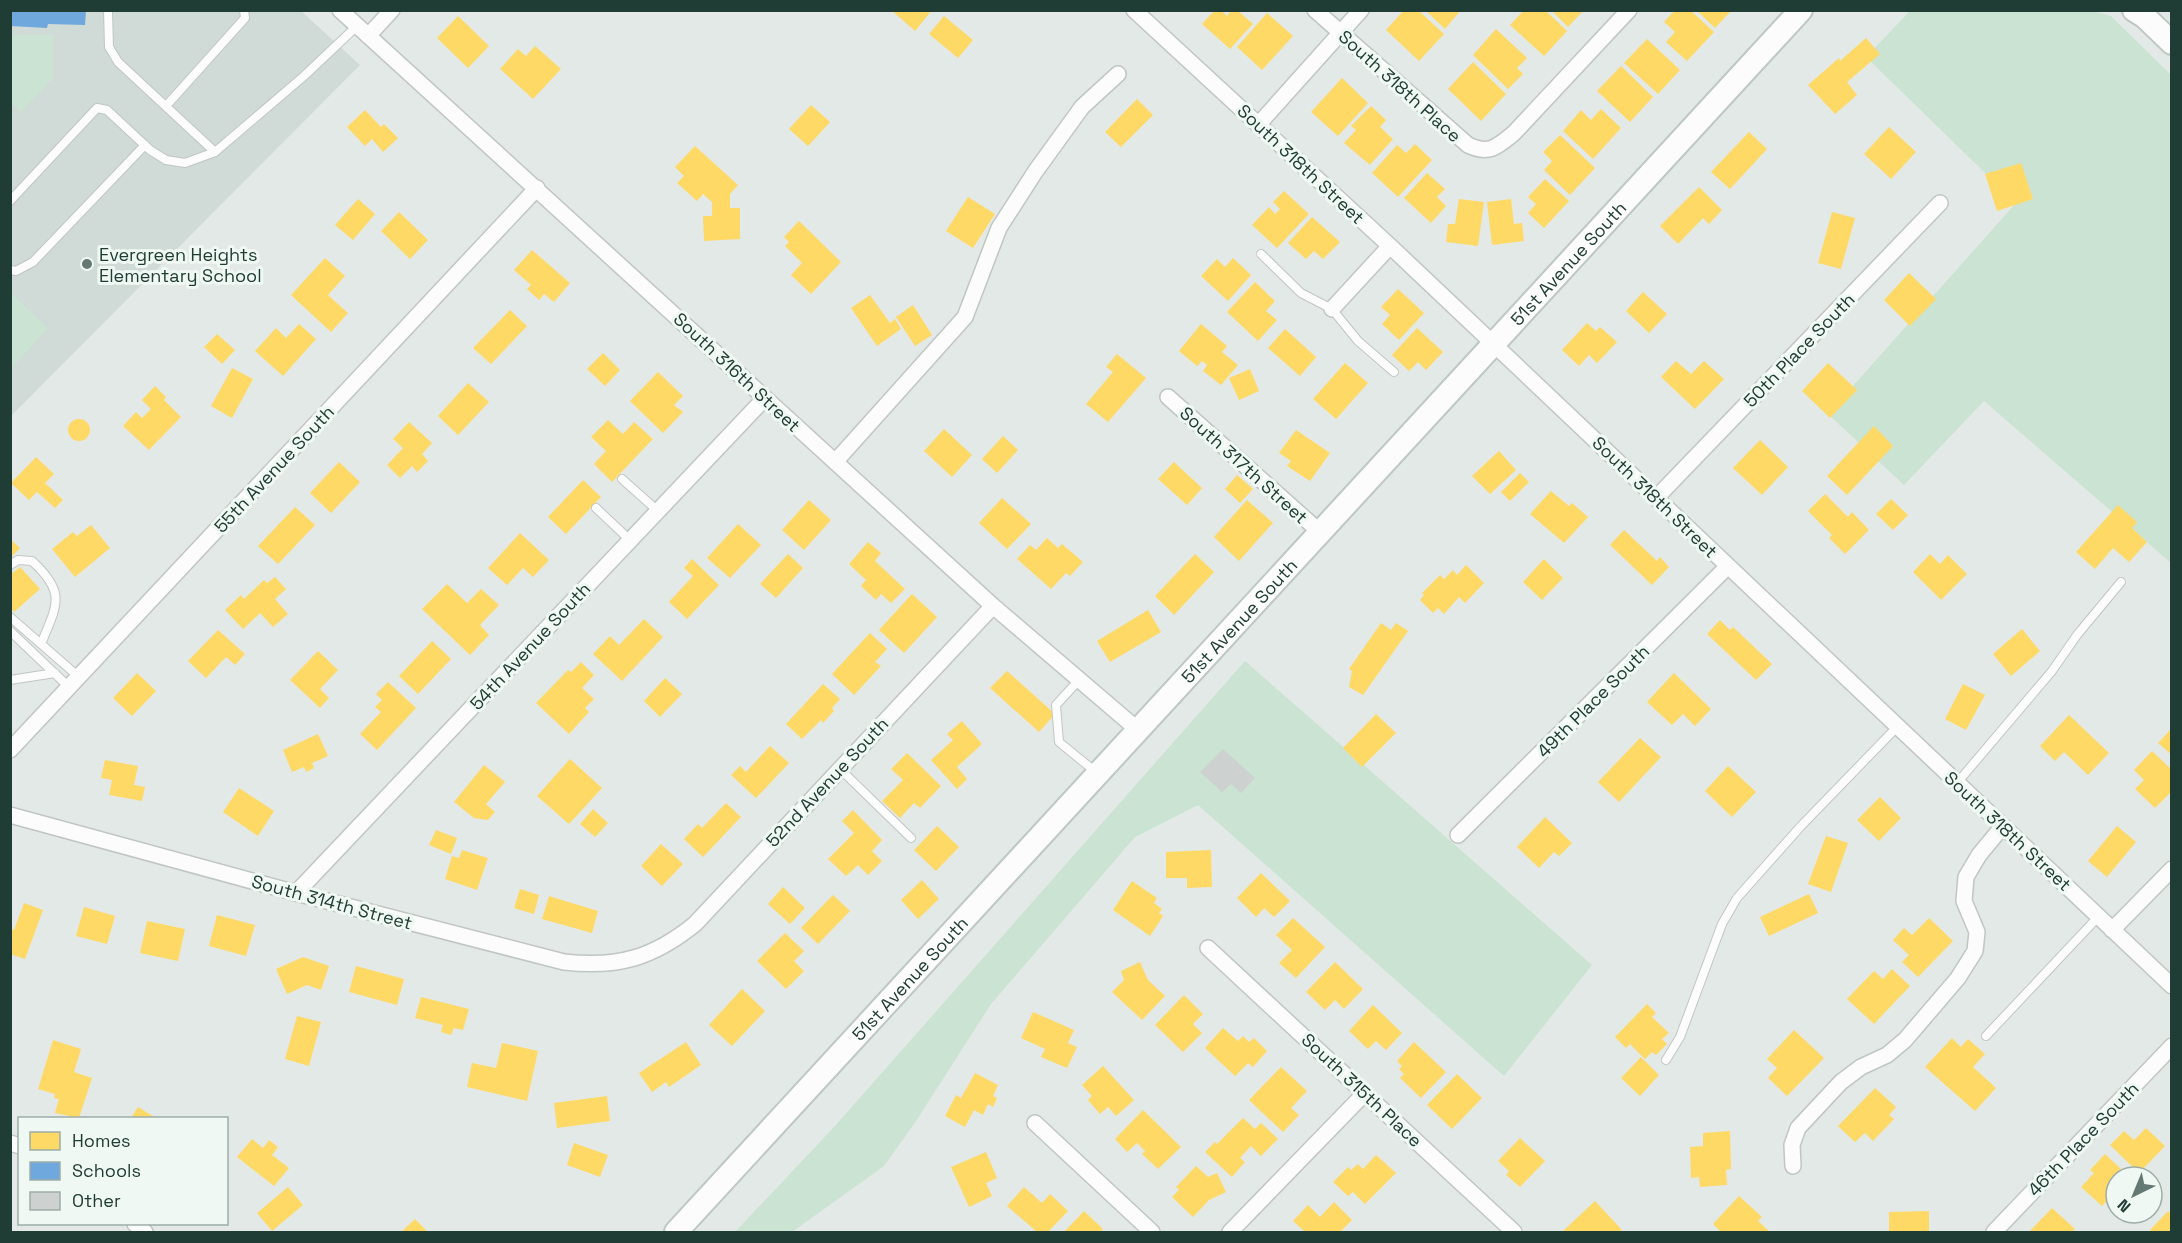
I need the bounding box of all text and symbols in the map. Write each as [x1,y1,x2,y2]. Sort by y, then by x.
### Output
street label: South 318th Place [1334,25,1466,147]
street label: South 318th Street [1233,99,1369,229]
street label: 51st Avenue South [1505,196,1631,330]
place label: Evergreen Heights Elementary School [99,243,262,287]
marker: Evergreen Heights Elementary School [80,257,94,271]
street label: 50th Place South [1739,288,1859,412]
street label: South 316th Street [669,307,805,437]
street label: 55th Avenue South [209,400,339,538]
street label: South 317th Street [1175,401,1313,529]
street label: South 318th Street [1588,431,1722,563]
street label: 51st Avenue South [1176,554,1302,688]
street label: 54th Avenue South [465,577,595,715]
street label: 49th Place South [1532,640,1654,762]
street label: 52nd Avenue South [761,712,893,852]
street label: South 318th Street [1940,766,2076,896]
street label: South 314th Street [249,869,415,935]
street label: 51st Avenue South [847,911,973,1045]
street label: South 315th Place [1297,1028,1427,1152]
street label: 46th Place South [2023,1077,2143,1201]
legend [18,1117,228,1225]
text: Homes [72,1129,131,1152]
text: Schools [72,1159,141,1182]
north arrow [2104,1165,2164,1225]
text: Other [72,1189,121,1212]
text: N [2113,1194,2135,1217]

